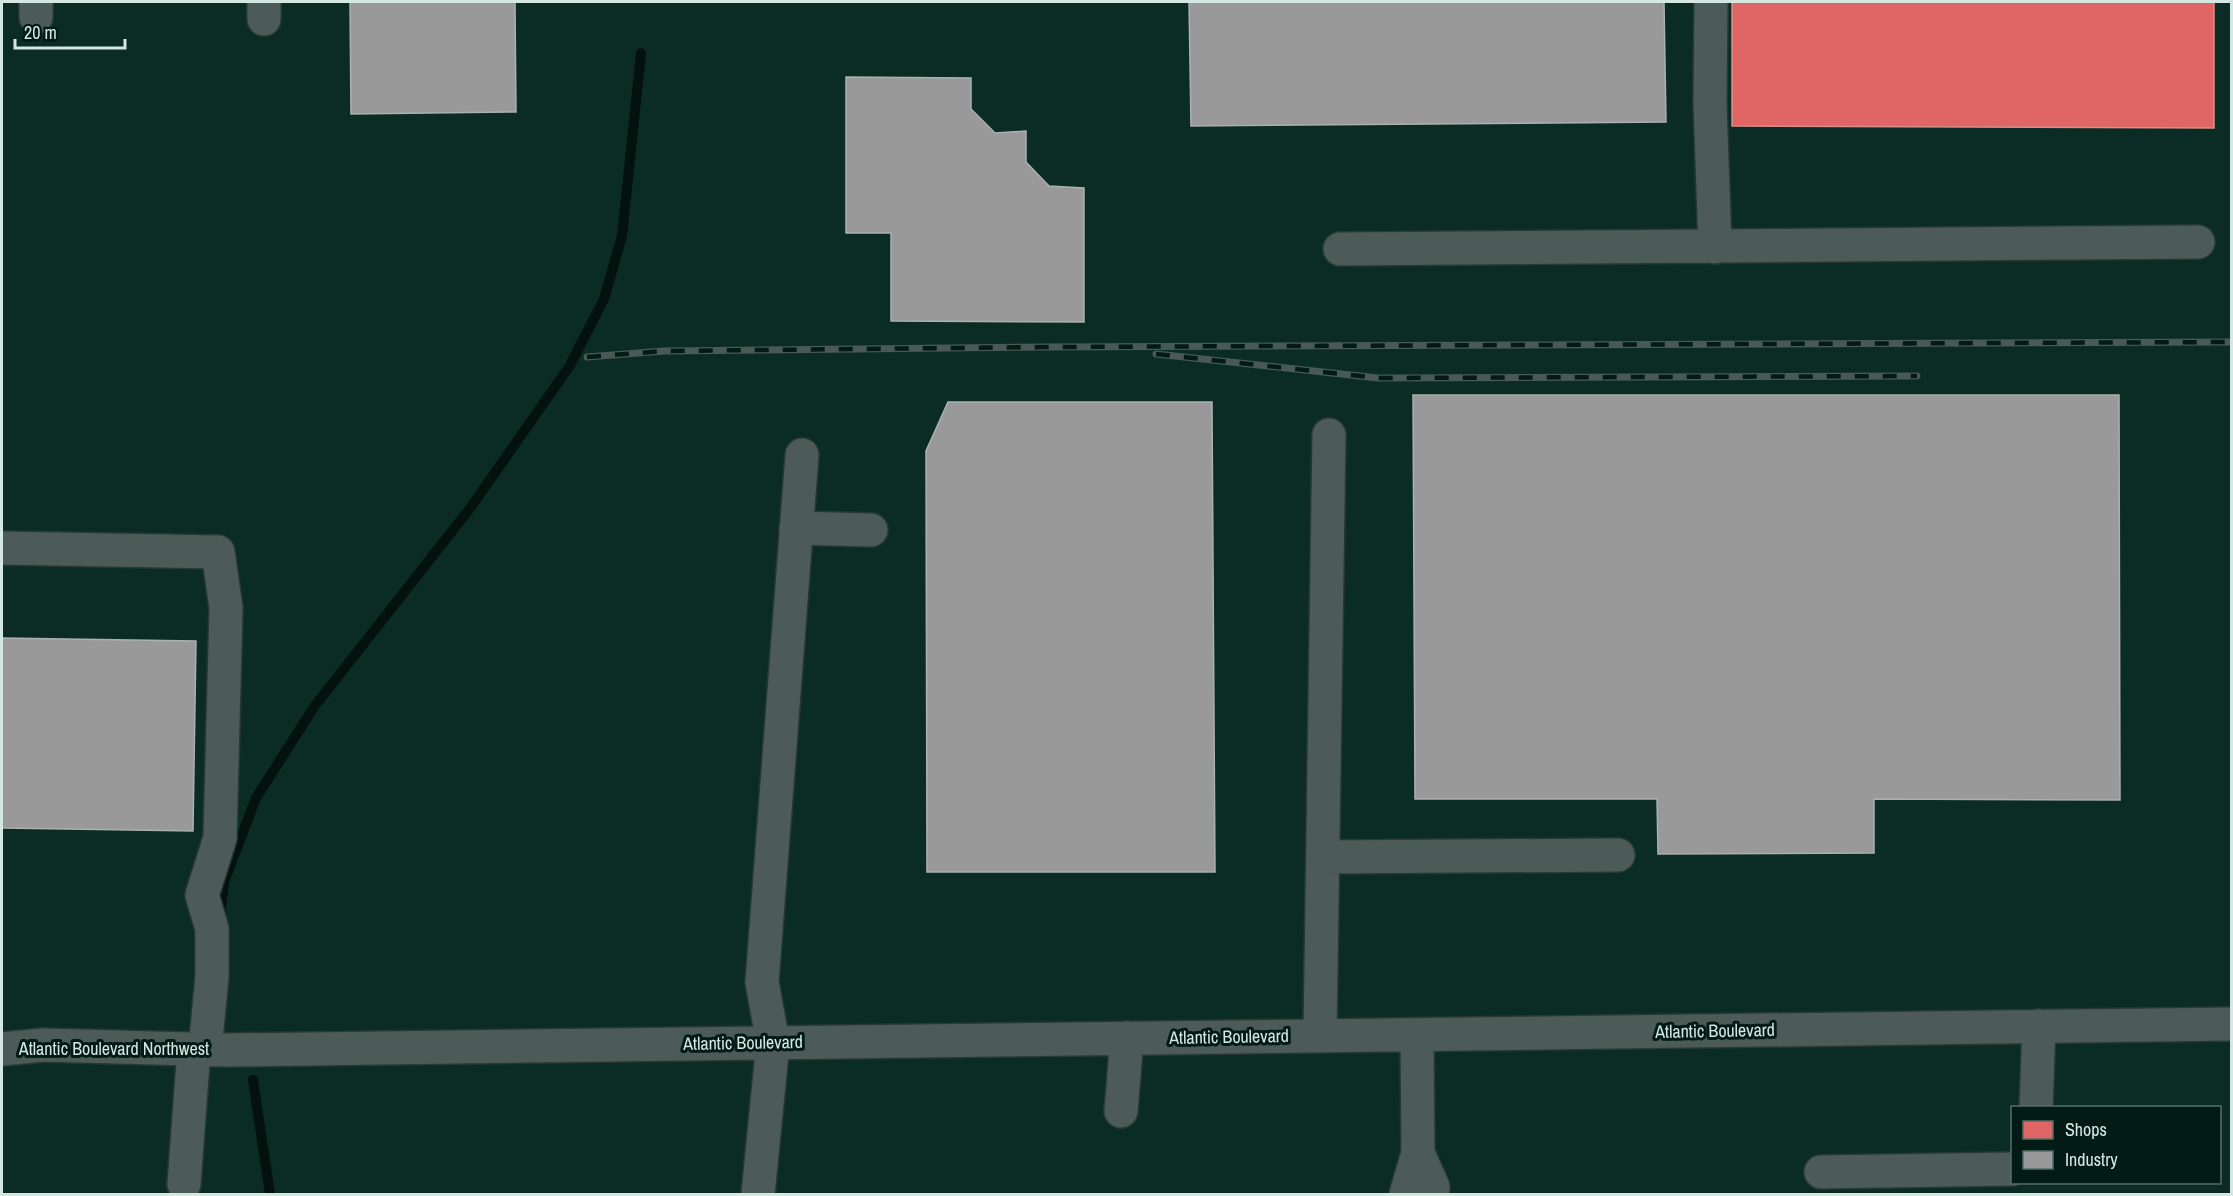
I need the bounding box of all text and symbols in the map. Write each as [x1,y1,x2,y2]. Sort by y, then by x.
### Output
scale bar [15,12,124,50]
text: 20 m [24,20,57,45]
street label: Atlantic Boulevard [1654,1017,1775,1044]
street label: Atlantic Boulevard [1168,1023,1289,1050]
street label: Atlantic Boulevard [682,1029,803,1056]
street label: Atlantic Boulevard Northwest [18,1036,209,1061]
legend [2011,1106,2221,1184]
text: Shops [2065,1117,2107,1142]
text: Industry [2065,1147,2118,1172]

